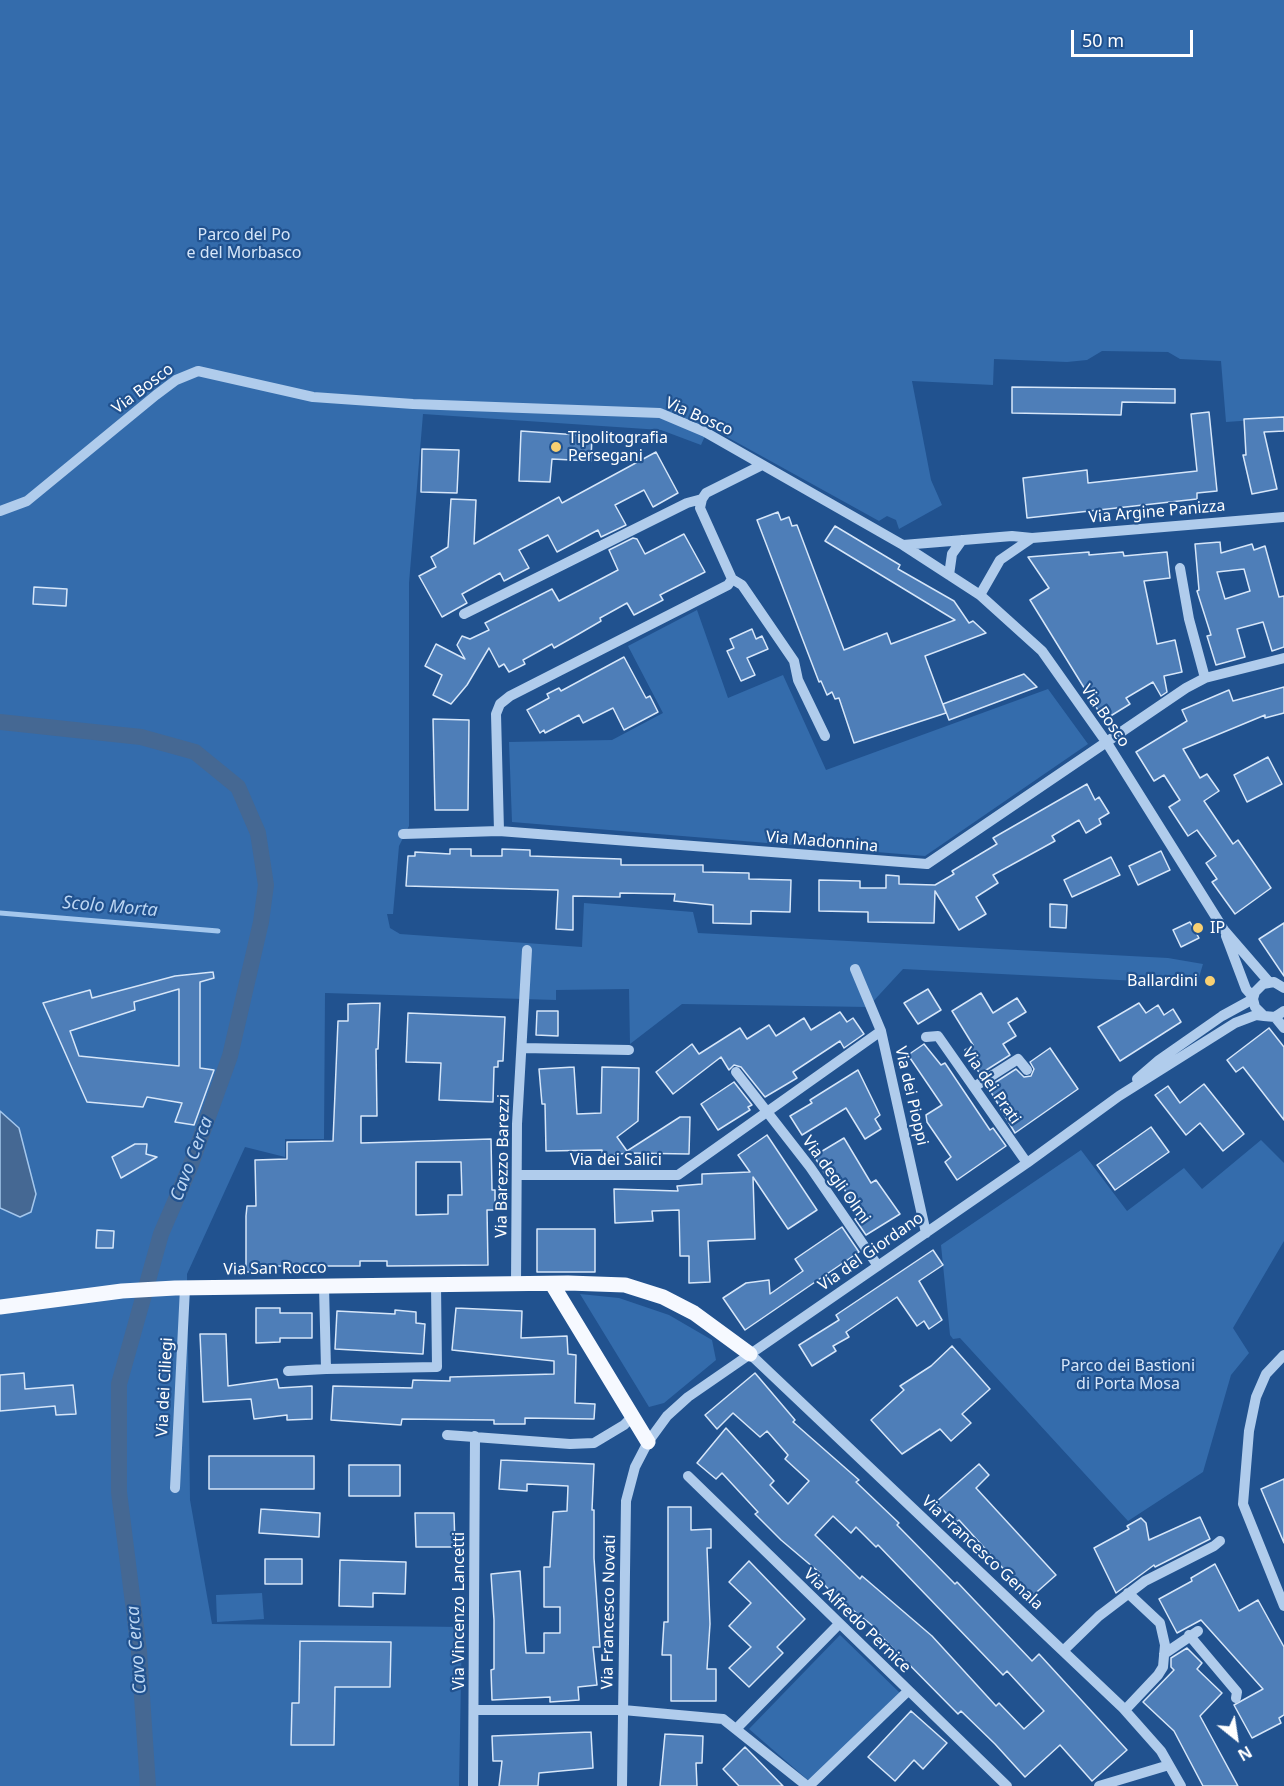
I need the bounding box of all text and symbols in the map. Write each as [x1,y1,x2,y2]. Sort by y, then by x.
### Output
scale bar [1074,18,1196,56]
text: 50 m [1082,28,1124,52]
park label: Parco del Po e del Morbasco [187,225,301,263]
street label: Via Bosco [108,360,178,418]
street label: Via Bosco [662,394,736,440]
place label: Tipolitografia Persegani [568,428,668,466]
marker: Tipolitografia Persegani [549,440,563,454]
street label: Via Argine Panizza [1088,496,1226,528]
street label: Via Bosco [1076,681,1134,751]
street label: Via Madonnina [765,828,879,856]
water label: Scolo Morta [62,892,158,922]
place label: IP [1210,918,1225,938]
marker: IP [1191,921,1205,935]
place label: Ballardini [1127,971,1198,991]
marker: Ballardini [1203,974,1217,988]
street label: Via dei Pioppi [890,1044,932,1148]
street label: Via dei Prati [958,1044,1024,1128]
street label: Via Barezzo Barezzi [492,1094,514,1238]
water label: Cavo Cerca [166,1114,218,1204]
street label: Via degli Olmi [798,1132,874,1228]
street label: Via dei Salici [570,1150,662,1170]
street label: Via del Giordano [815,1209,927,1295]
street label: Via San Rocco [223,1258,327,1280]
street label: Via dei Ciliegi [153,1337,177,1437]
park label: Parco dei Bastioni di Porta Mosa [1061,1356,1195,1394]
street label: Via Francesco Genala [917,1492,1047,1614]
street label: Via Vincenzo Lancetti [449,1532,469,1690]
street label: Via Francesco Novati [598,1534,620,1690]
street label: Via Alfredo Pernice [799,1565,915,1677]
water label: Cavo Cerca [122,1605,152,1695]
north arrow [1206,1708,1266,1768]
text: N [1234,1741,1256,1766]

